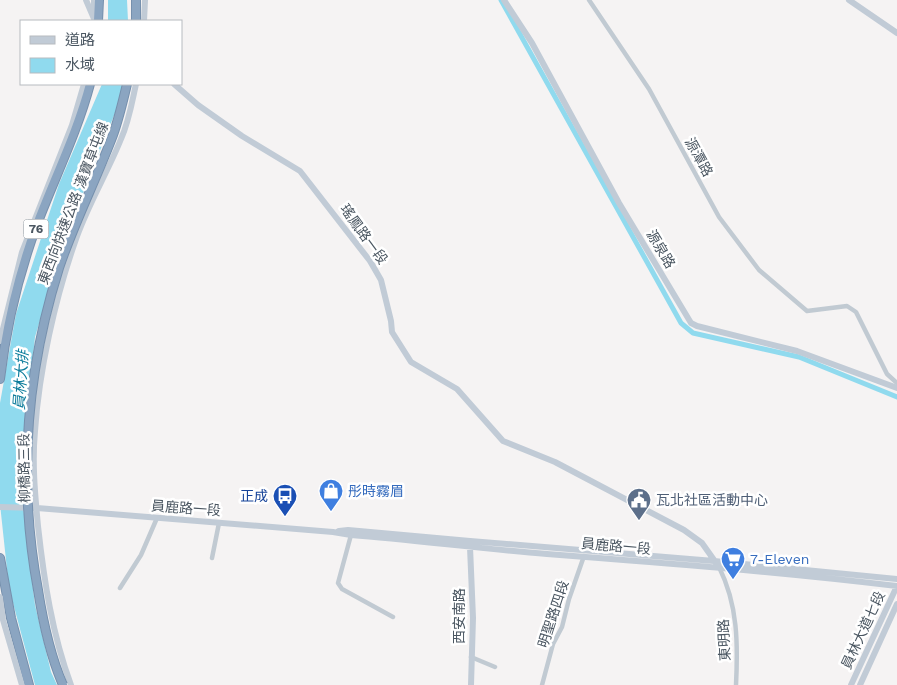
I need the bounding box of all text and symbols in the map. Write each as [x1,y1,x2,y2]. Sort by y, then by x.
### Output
legend [20,20,182,85]
text: 道路 [65,31,95,49]
text: 水域 [65,56,95,74]
street label: 東西向快速公路 漢寶草屯線 [35,119,111,287]
street label: 源潭路 [682,135,716,179]
street label: 瑤鳳路一段 [337,201,391,267]
road number: 76 [24,220,48,238]
street label: 源泉路 [643,227,679,271]
water label: 員林大排 [10,347,32,411]
street label: 柳橋路三段 [15,433,33,503]
shop icon: 彤時霧眉 [318,478,344,512]
bus stop icon: 正成 [272,483,298,517]
place label: 彤時霧眉 [348,483,404,499]
public building icon: 瓦北社區活動中心 [626,487,652,521]
place label: 正成 [240,488,268,504]
place label: 瓦北社區活動中心 [656,492,768,508]
street label: 員鹿路一段 [151,498,221,518]
street label: 員鹿路一段 [580,535,652,557]
supermarket icon: 7-Eleven [720,546,746,580]
place label: 7-Eleven [750,551,809,567]
street label: 明聖路四段 [535,578,571,650]
street label: 西安南路 [451,588,467,644]
street label: 員林大道七段 [838,589,888,671]
street label: 東明路 [715,619,733,661]

